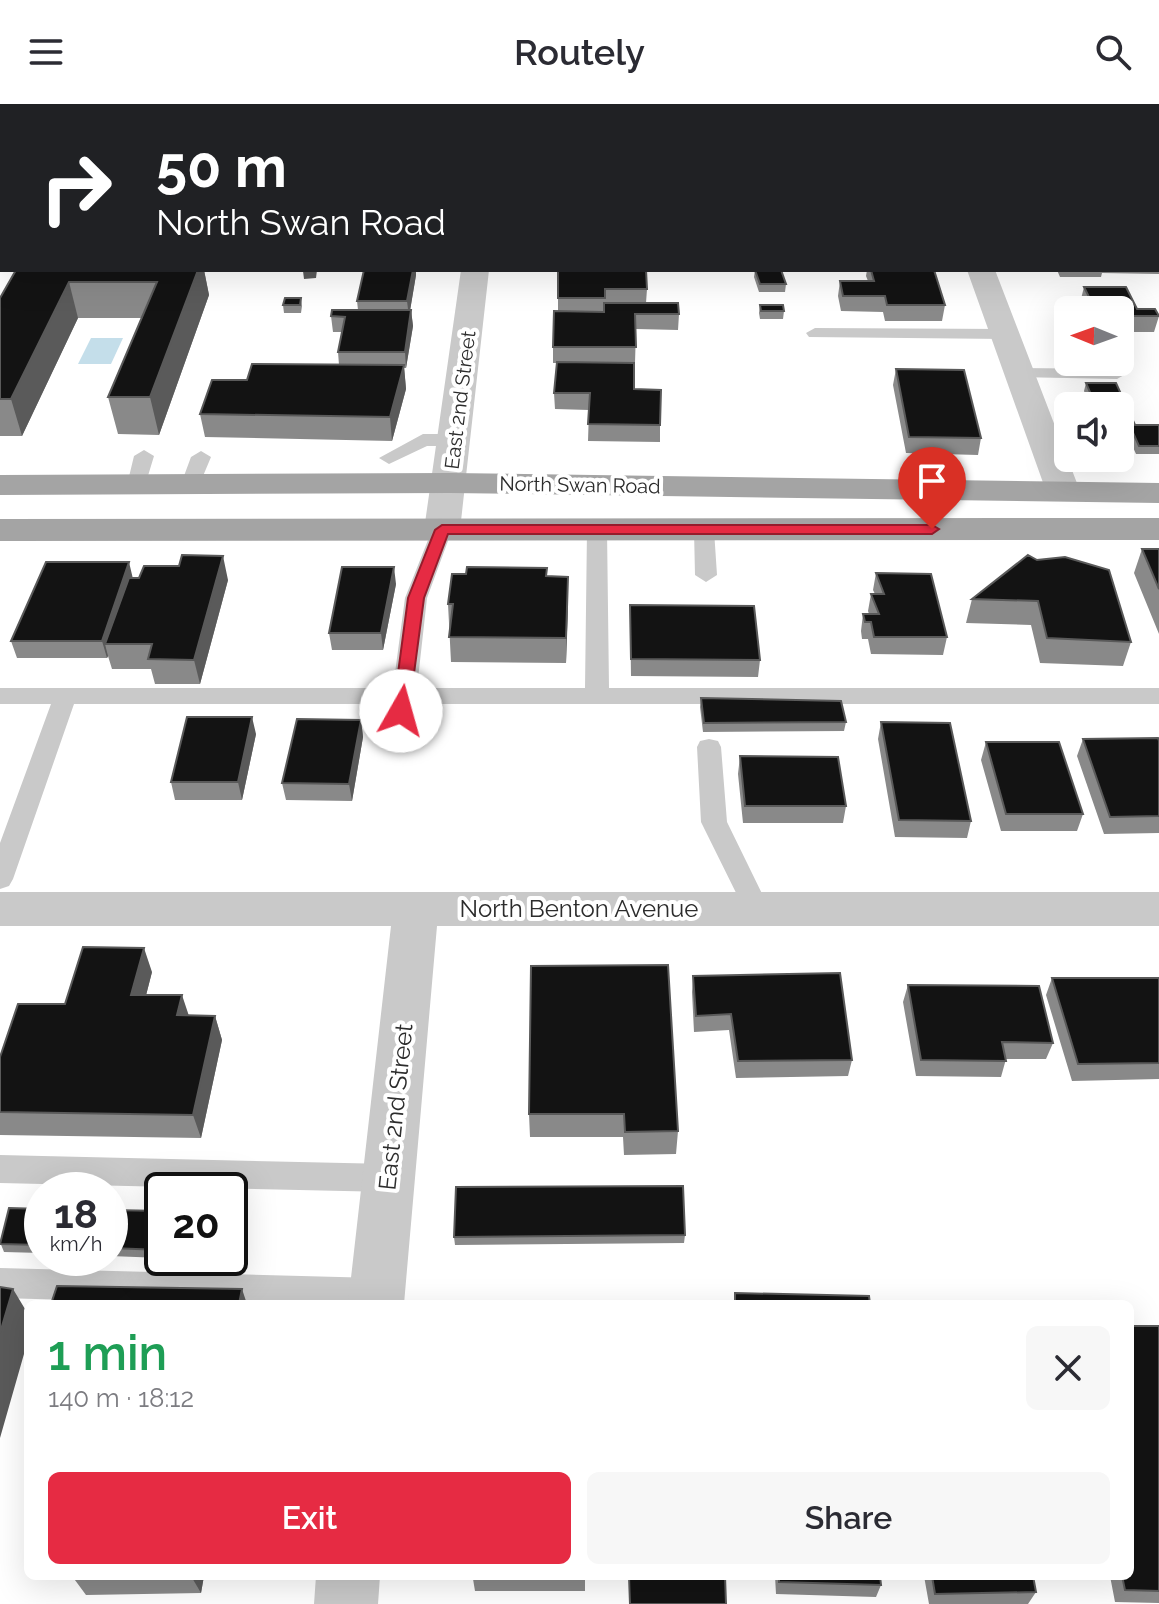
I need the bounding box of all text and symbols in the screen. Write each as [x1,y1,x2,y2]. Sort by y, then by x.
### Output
icon: menu [24,30,68,74]
icon: search [1091,30,1135,74]
text: Routely [514,31,645,73]
text: 50 m [156,134,287,200]
icon: right [24,136,128,240]
text: North Swan Road [156,201,446,243]
north arrow [1054,296,1134,376]
map controls [1054,296,1134,472]
street label: East 2nd Street [440,329,480,471]
button: sound [1054,392,1134,472]
pin [898,447,966,529]
icon: arrive [910,459,954,503]
street label: North Swan Road [499,472,661,498]
position arrow [359,669,443,753]
street label: North Benton Avenue [460,894,698,923]
street label: East 2nd Street [372,1022,419,1192]
speed limit sign: 20 [144,1172,248,1276]
text: 18 [54,1190,98,1237]
text: km/h [50,1232,102,1256]
text: 1 min [48,1325,167,1381]
button: close [1026,1326,1110,1410]
text: 140 m · 18:12 [48,1383,194,1413]
button: Exit [48,1472,571,1564]
button: Share [587,1472,1110,1564]

